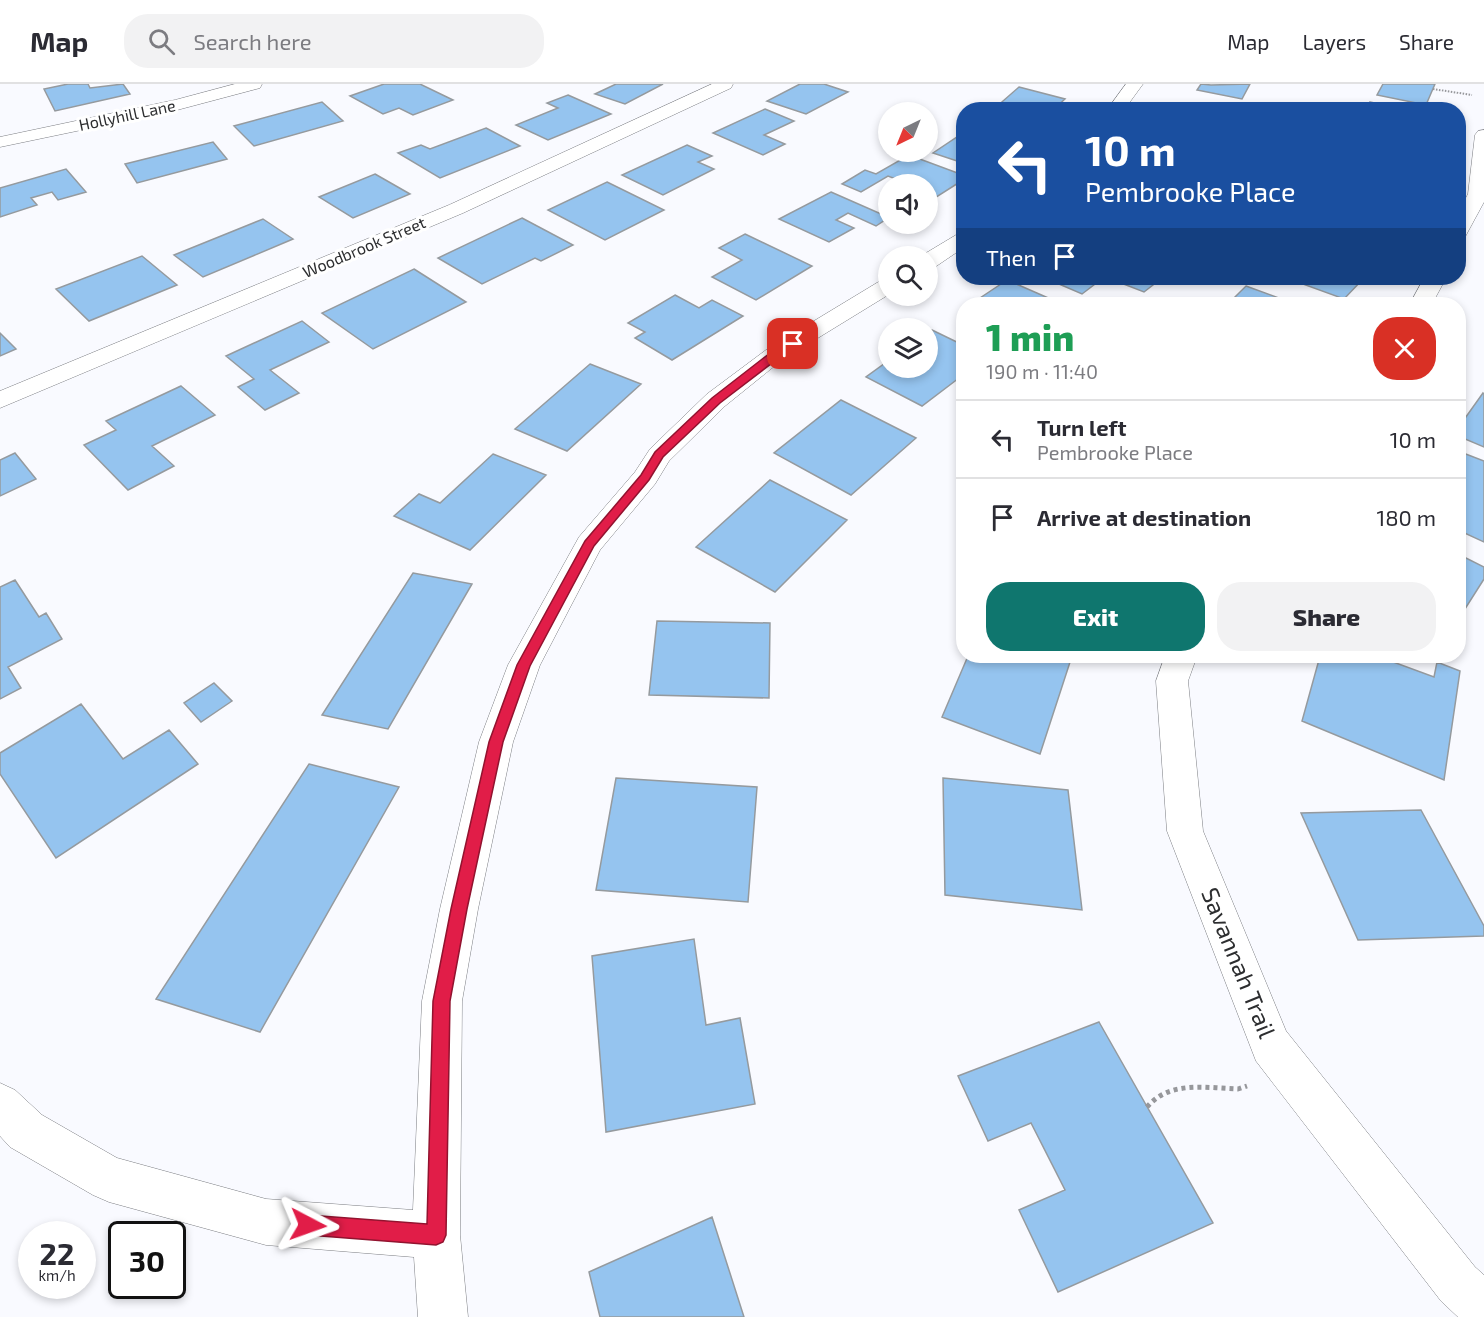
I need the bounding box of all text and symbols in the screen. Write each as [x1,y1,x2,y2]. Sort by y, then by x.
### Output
search box [124,14,544,68]
text: Map [30,24,88,58]
icon: search [145,25,178,58]
text: Search here [193,28,312,54]
text: Map [1227,29,1269,54]
text: Layers [1302,29,1366,54]
text: Share [1399,29,1454,54]
street label: Hollyhill Lane [77,95,177,134]
north arrow [878,102,938,162]
map controls [878,102,938,378]
text: 10 m [1085,124,1176,174]
icon: left [986,126,1064,204]
button: sound [878,174,938,234]
text: Pembrooke Place [1085,175,1296,207]
street label: Woodbrook Street [299,212,428,281]
icon: arrive [1048,240,1081,273]
text: Then [986,244,1036,270]
button: search [878,246,938,306]
text: 1 min [986,315,1074,358]
button: close [1373,317,1436,380]
pin [767,318,818,369]
button: layers [878,318,938,378]
icon: arrive [776,327,809,360]
text: 190 m · 11:40 [986,359,1098,383]
text: Turn left [1037,414,1126,440]
icon: left [986,423,1019,456]
text: 10 m [1390,426,1436,452]
text: Pembrooke Place [1037,440,1193,464]
icon: arrive [986,501,1019,534]
text: Arrive at destination [1037,504,1251,530]
text: 180 m [1376,504,1436,530]
button: Exit [986,582,1205,651]
button: Share [1217,582,1436,651]
street label: Savannah Trail [1196,883,1283,1042]
position arrow [276,1193,340,1257]
speed limit sign: 30 [108,1221,186,1299]
text: 22 [40,1235,74,1271]
text: km/h [38,1266,76,1284]

